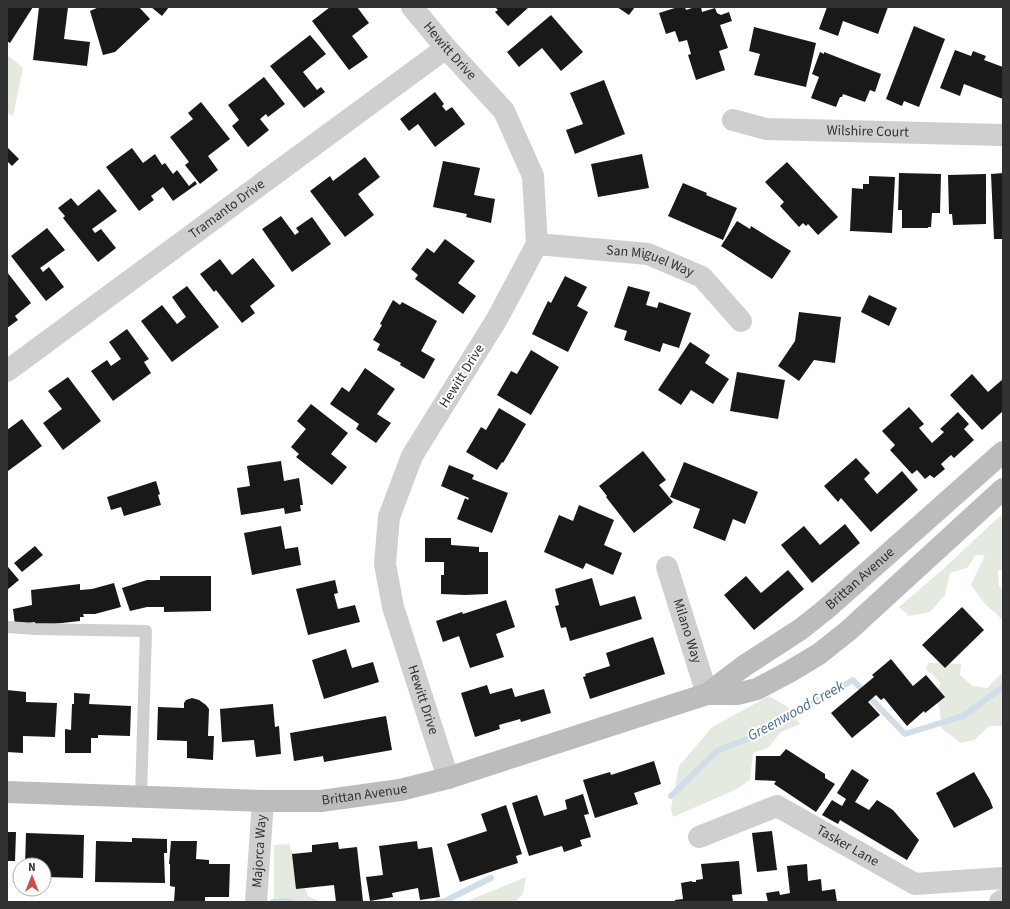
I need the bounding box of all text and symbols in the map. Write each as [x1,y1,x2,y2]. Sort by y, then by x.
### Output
street label: Hewitt Drive [418,18,481,85]
street label: Wilshire Court [826,121,909,143]
street label: Tramanto Drive [185,174,269,244]
street label: San Miguel Way [605,240,698,283]
street label: Hewitt Drive [434,340,490,412]
street label: Brittan Avenue [821,543,899,615]
street label: Milano Way [668,596,707,666]
street label: Hewitt Drive [402,662,443,737]
water label: Greenwood Creek [744,675,849,746]
street label: Brittan Avenue [320,779,409,811]
street label: Majorca Way [247,813,272,888]
street label: Tasker Lane [813,820,883,872]
north arrow [12,857,52,897]
text: N [28,860,36,875]

